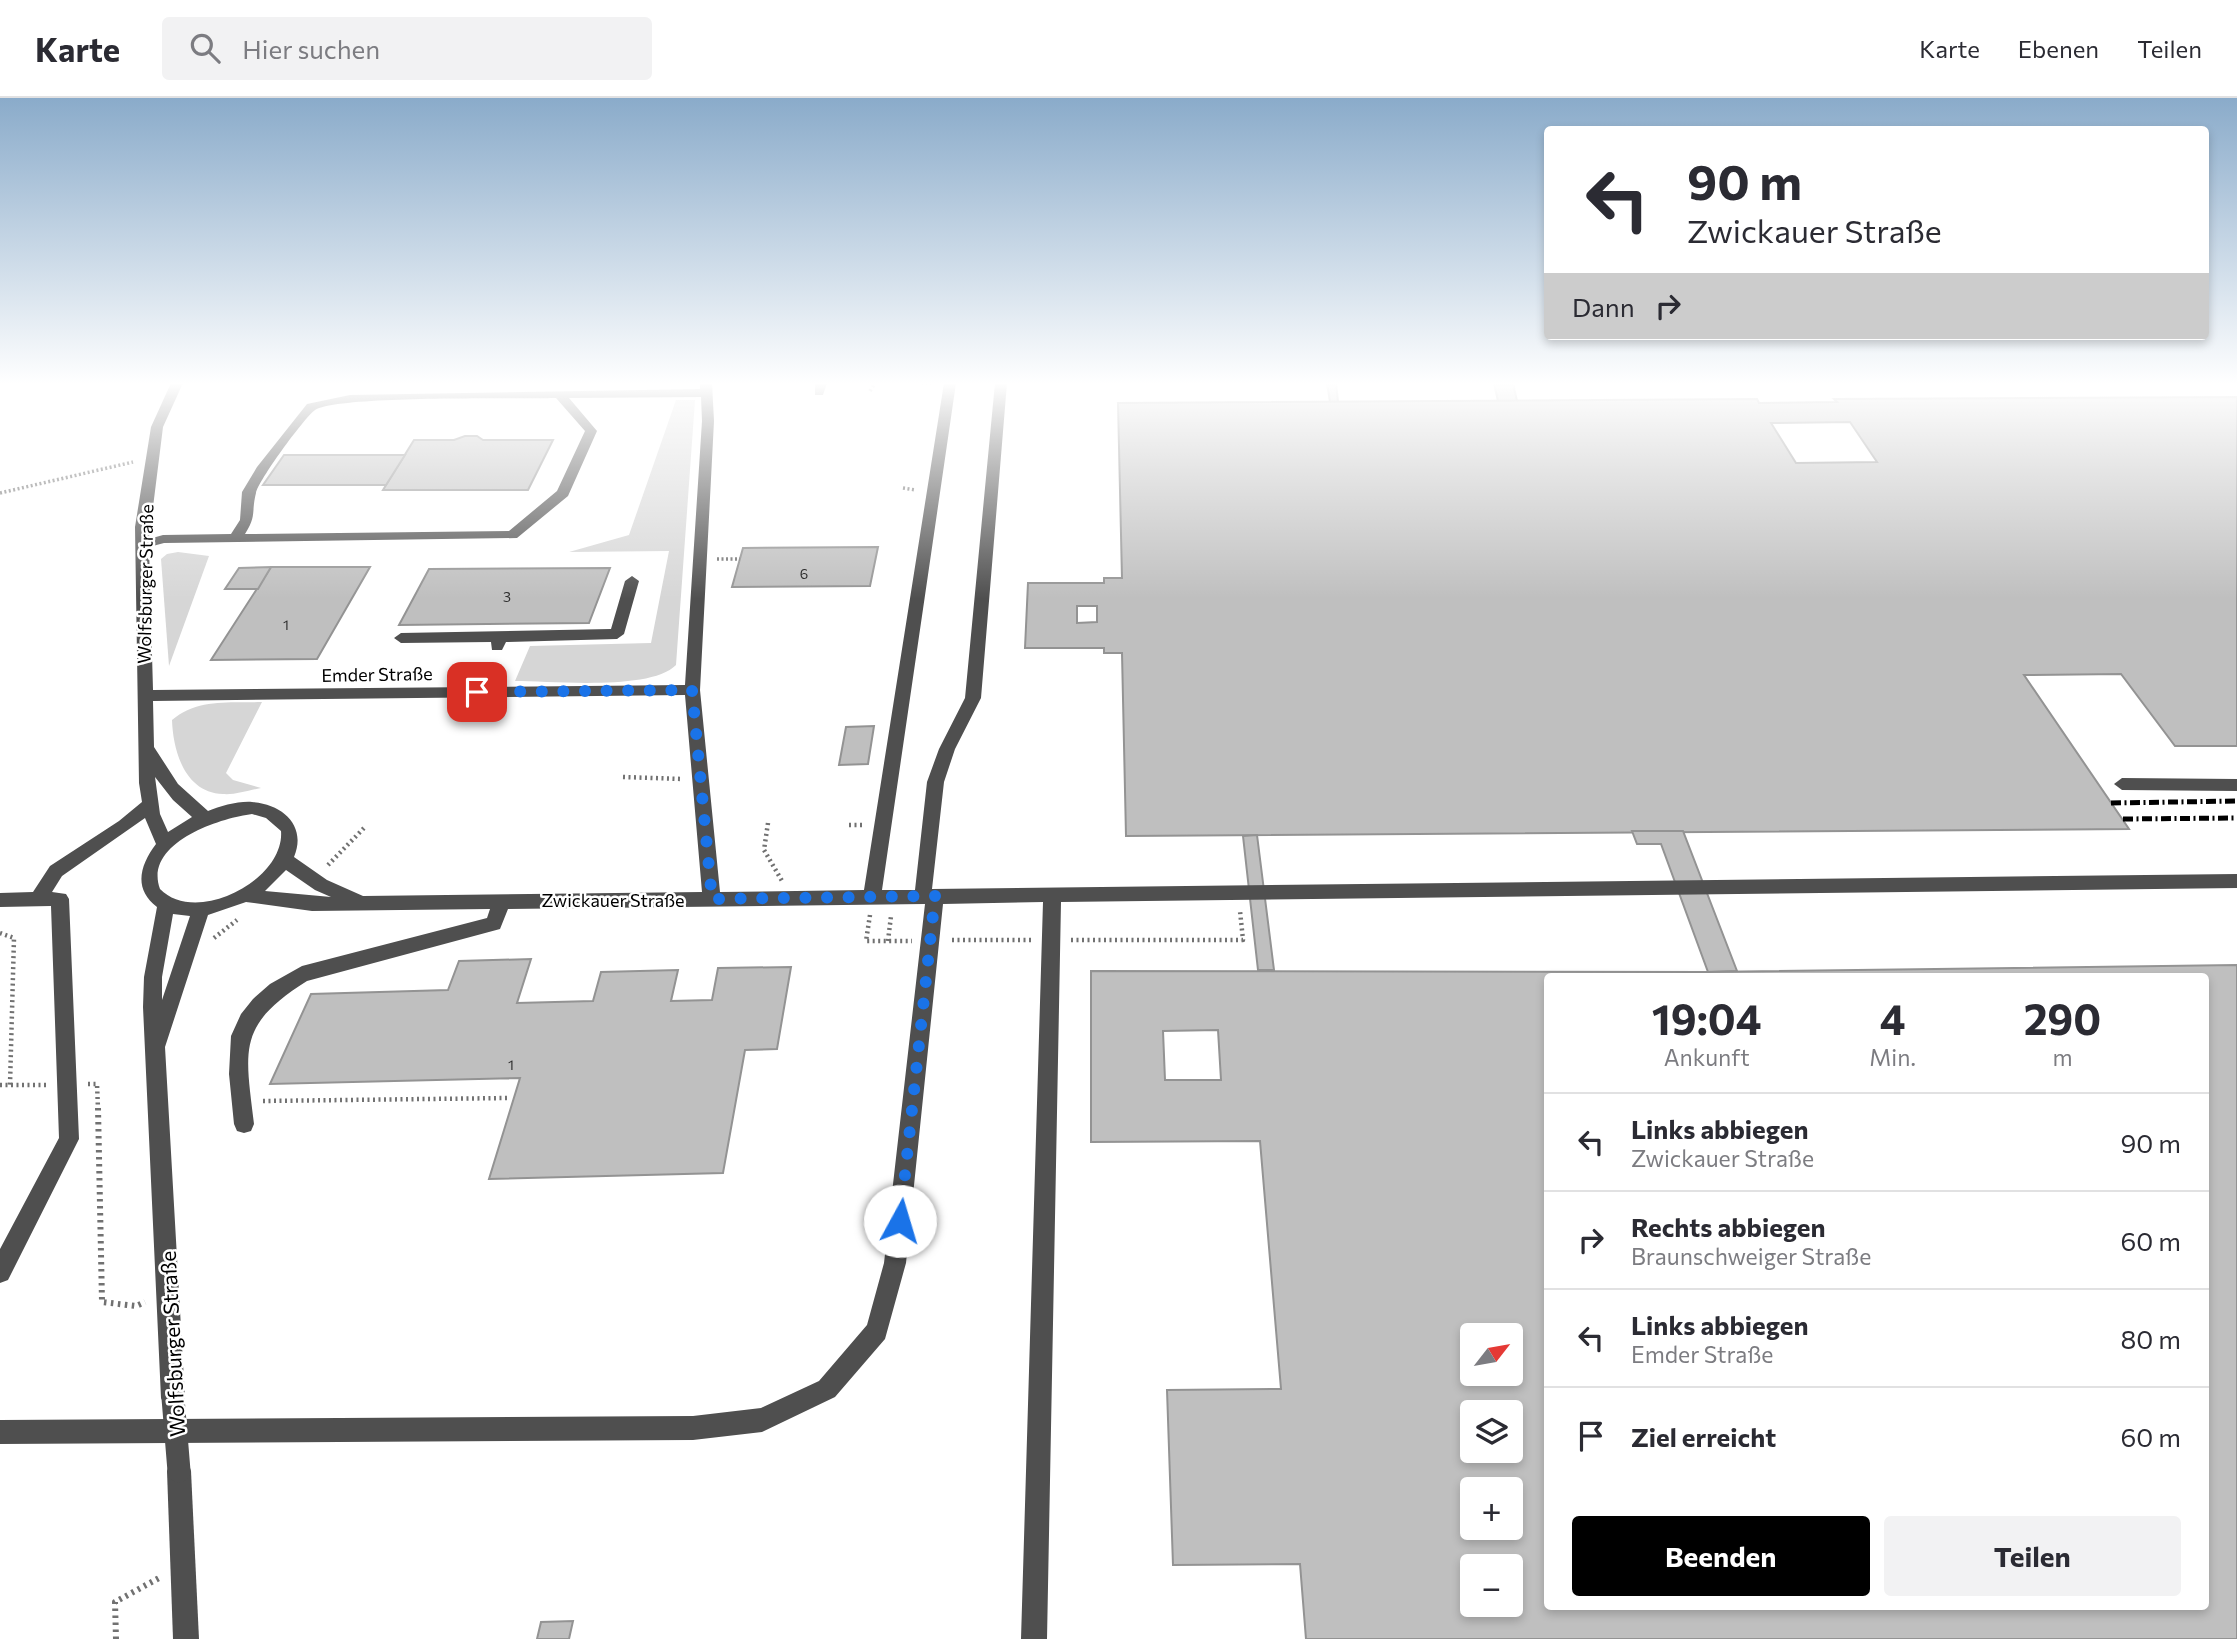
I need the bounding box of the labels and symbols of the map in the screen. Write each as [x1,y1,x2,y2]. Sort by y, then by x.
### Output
street label: Wolfsburger Straße [133,504,157,664]
house number: 6 [800,565,808,582]
house number: 3 [503,588,511,605]
house number: 1 [283,616,289,633]
street label: Emder Straße [321,662,433,686]
pin [447,662,507,722]
street label: Zwickauer Straße [541,889,685,911]
house number: 1 [508,1056,514,1073]
position arrow [863,1184,937,1258]
street label: Wolfsburger Straße [155,1250,189,1438]
north arrow [1460,1323,1522,1386]

